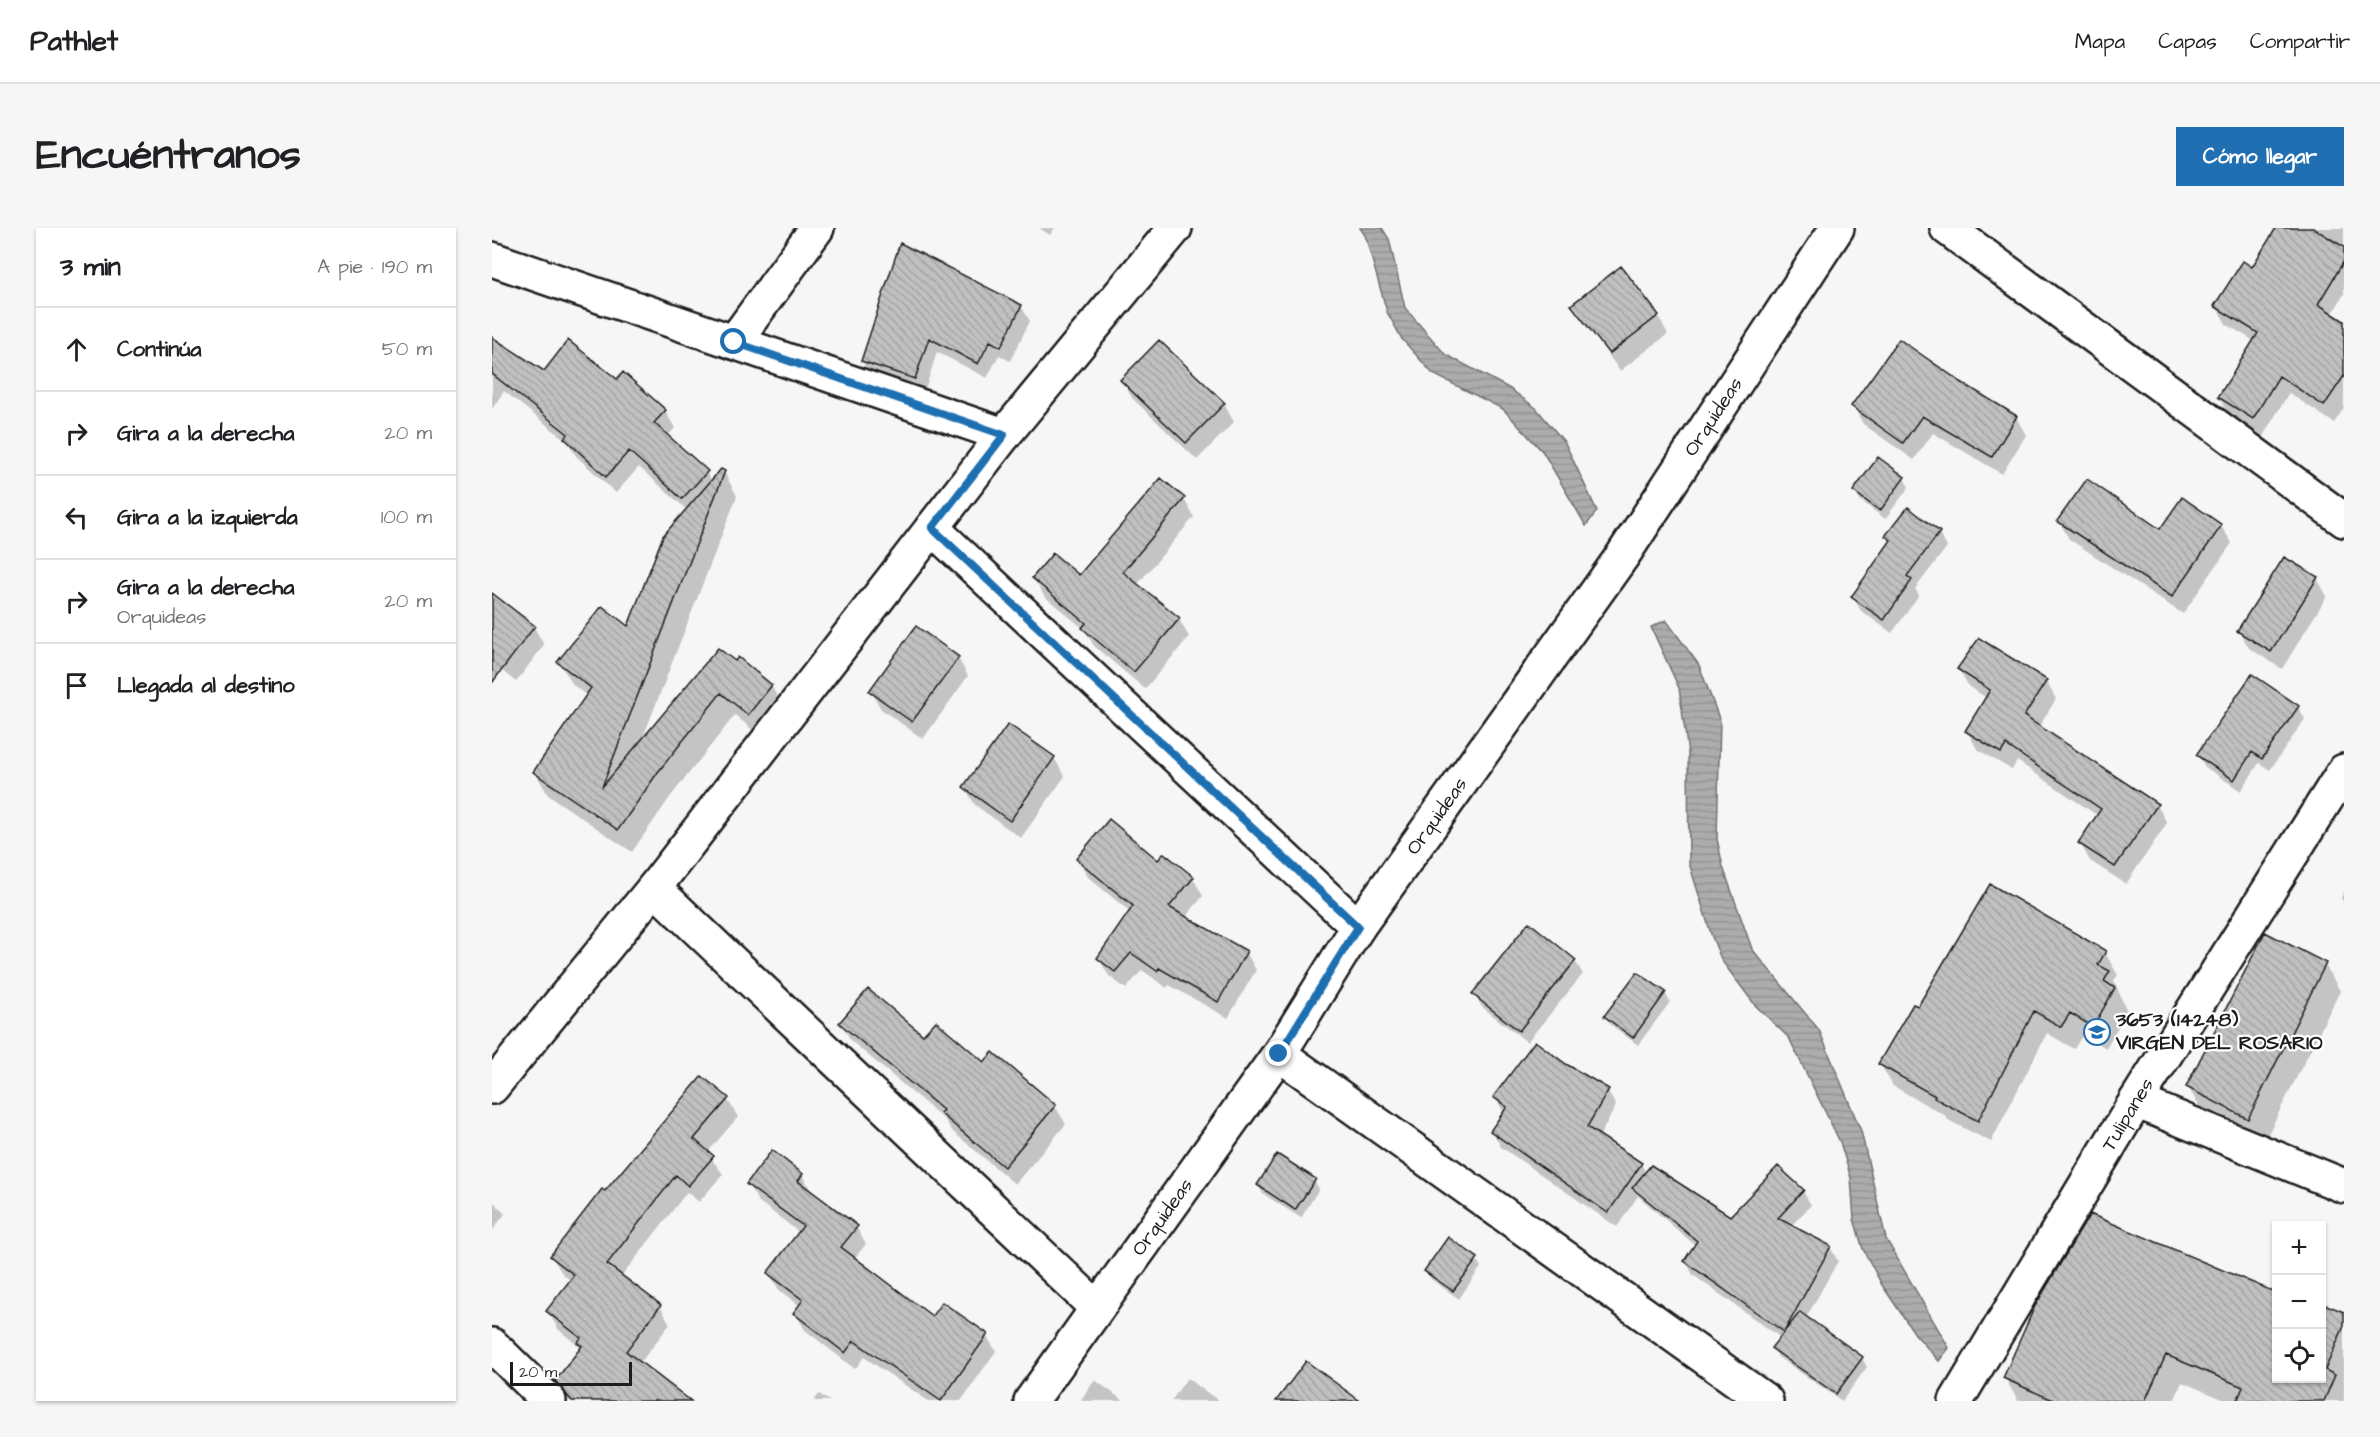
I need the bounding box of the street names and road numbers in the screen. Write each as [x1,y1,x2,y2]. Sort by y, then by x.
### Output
street label: Orquideas [1677,372,1750,462]
street label: Orquideas [1400,772,1474,861]
street label: Tulipanes [2095,1073,2161,1157]
street label: Orquideas [1125,1173,1200,1262]

